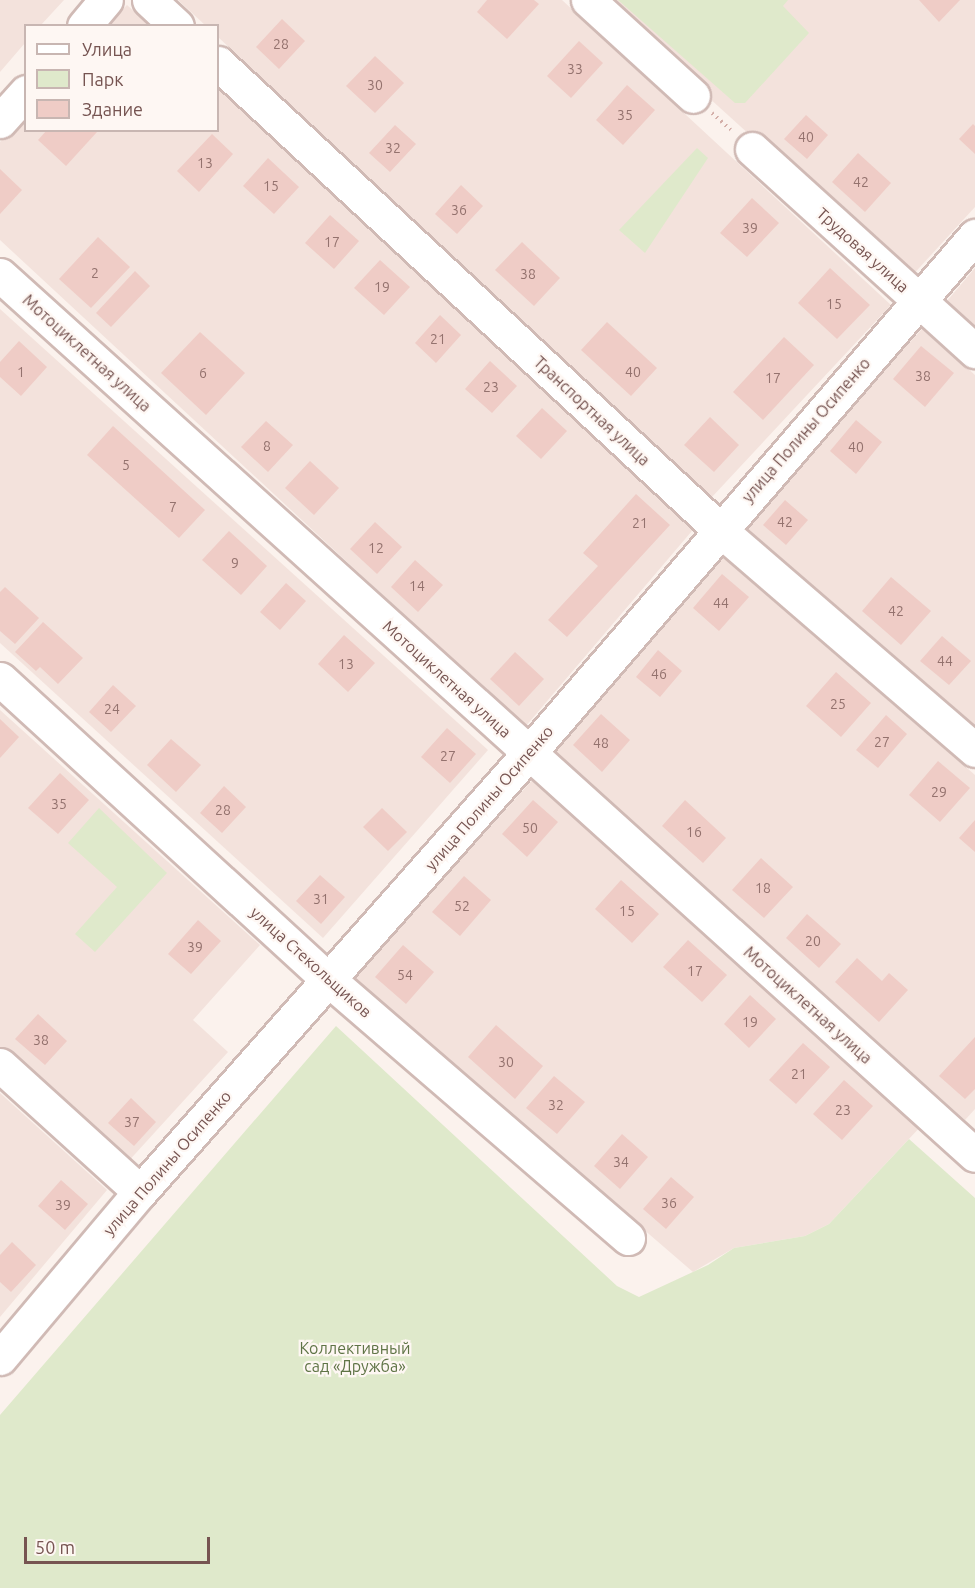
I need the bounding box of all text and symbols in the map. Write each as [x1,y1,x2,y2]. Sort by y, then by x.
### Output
legend [24,24,219,132]
house number: 28 [273,36,289,52]
text: Улица [82,39,132,59]
house number: 33 [567,61,583,77]
text: Парк [82,69,123,89]
house number: 30 [367,77,383,93]
text: Здание [82,99,143,119]
house number: 35 [617,107,633,123]
house number: 40 [798,129,814,145]
house number: 32 [385,140,401,156]
house number: 13 [197,155,213,171]
house number: 42 [853,174,869,190]
house number: 15 [263,178,279,194]
house number: 36 [451,202,467,218]
street label: Трудовая улица [813,204,913,296]
house number: 39 [742,220,758,236]
house number: 17 [324,234,340,250]
house number: 2 [91,265,99,281]
house number: 38 [520,266,536,282]
house number: 19 [374,279,390,295]
street label: Мотоциклетная улица [19,290,155,416]
house number: 15 [826,296,842,312]
house number: 21 [430,331,446,347]
street label: Транспортная улица [530,352,654,470]
street label: улица Полины Осипенко [738,354,874,506]
house number: 1 [17,364,25,380]
house number: 40 [625,364,641,380]
house number: 6 [199,365,207,381]
house number: 38 [915,368,931,384]
house number: 17 [765,370,781,386]
house number: 23 [483,379,499,395]
house number: 8 [263,438,271,454]
house number: 40 [848,439,864,455]
house number: 5 [122,457,130,473]
house number: 7 [169,499,177,515]
house number: 42 [777,514,793,530]
house number: 21 [632,515,648,531]
house number: 12 [368,540,384,556]
house number: 9 [231,555,239,571]
house number: 14 [409,578,425,594]
house number: 44 [713,595,729,611]
house number: 42 [888,603,904,619]
street label: Мотоциклетная улица [379,616,515,742]
house number: 44 [937,653,953,669]
house number: 13 [338,656,354,672]
house number: 46 [651,666,667,682]
house number: 25 [830,696,846,712]
house number: 24 [104,701,120,717]
street label: улица Полины Осипенко [421,722,557,874]
house number: 27 [874,734,890,750]
house number: 48 [593,735,609,751]
house number: 27 [440,748,456,764]
house number: 29 [931,784,947,800]
house number: 35 [51,796,67,812]
house number: 28 [215,802,231,818]
house number: 50 [522,820,538,836]
house number: 16 [686,824,702,840]
house number: 18 [755,880,771,896]
house number: 31 [313,891,329,907]
house number: 52 [454,898,470,914]
street label: улица Стекольщиков [246,903,376,1021]
house number: 15 [619,903,635,919]
house number: 20 [805,933,821,949]
house number: 39 [187,939,203,955]
street label: Мотоциклетная улица [740,942,876,1068]
house number: 17 [687,963,703,979]
house number: 54 [397,967,413,983]
house number: 19 [742,1014,758,1030]
house number: 38 [33,1032,49,1048]
house number: 30 [498,1054,514,1070]
house number: 21 [791,1066,807,1082]
street label: улица Полины Осипенко [99,1087,235,1239]
house number: 32 [548,1097,564,1113]
house number: 23 [835,1102,851,1118]
house number: 37 [124,1114,140,1130]
house number: 34 [613,1154,629,1170]
house number: 36 [661,1195,677,1211]
house number: 39 [55,1197,71,1213]
park label: Коллективный сад «Дружба» [300,1338,410,1376]
scale bar [27,1525,213,1563]
text: 50 m [35,1537,75,1557]

